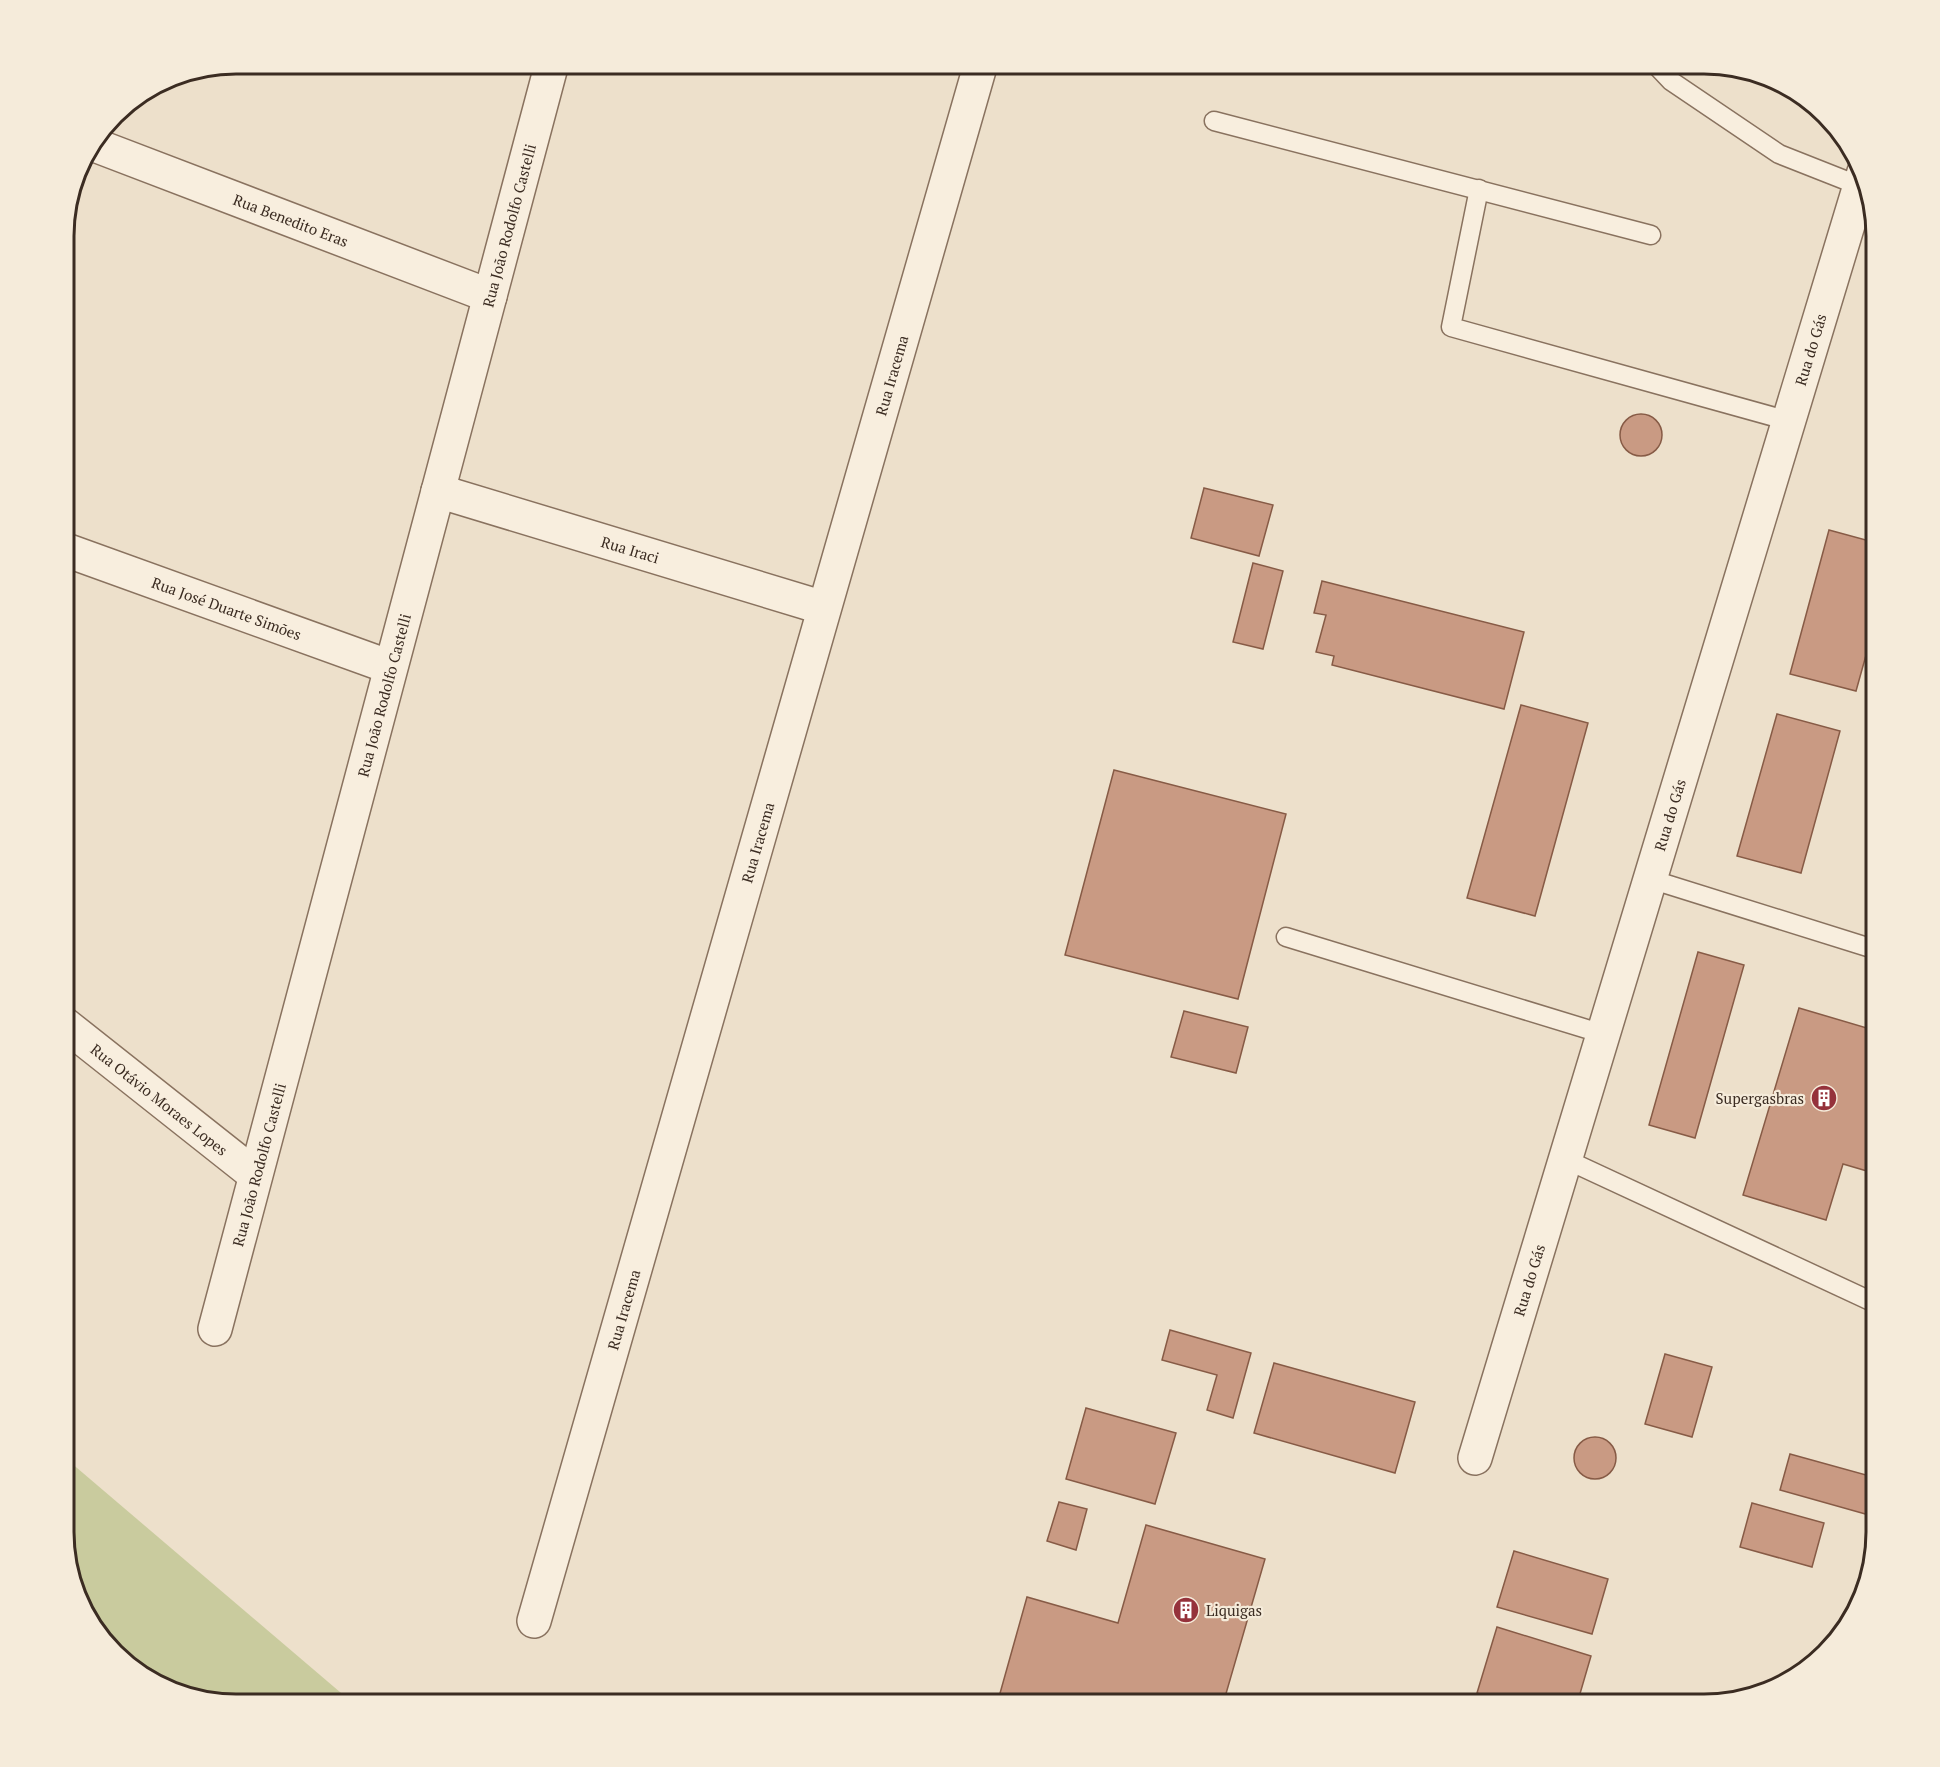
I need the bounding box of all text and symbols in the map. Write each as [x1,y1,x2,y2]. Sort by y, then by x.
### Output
street label: Rua João Rodolfo Castelli [477,142,540,309]
street label: Rua Benedito Eras [231,189,351,251]
street label: Rua do Gás [1790,311,1831,388]
street label: Rua Iracema [870,332,913,418]
street label: Rua Iraci [599,531,662,568]
street label: Rua José Duarte Simões [149,572,304,644]
street label: Rua João Rodolfo Castelli [352,611,415,779]
street label: Rua do Gás [1649,776,1690,853]
street label: Rua Iracema [736,799,779,885]
street label: Rua Otávio Moraes Lopes [87,1039,232,1160]
street label: Rua João Rodolfo Castelli [227,1081,290,1249]
building icon: Supergasbras [1809,1083,1839,1113]
place label: Supergasbras [1716,1088,1804,1108]
street label: Rua do Gás [1509,1242,1549,1318]
street label: Rua Iracema [602,1267,645,1352]
building icon: Liquigas [1171,1595,1201,1625]
place label: Liquigas [1206,1600,1262,1620]

